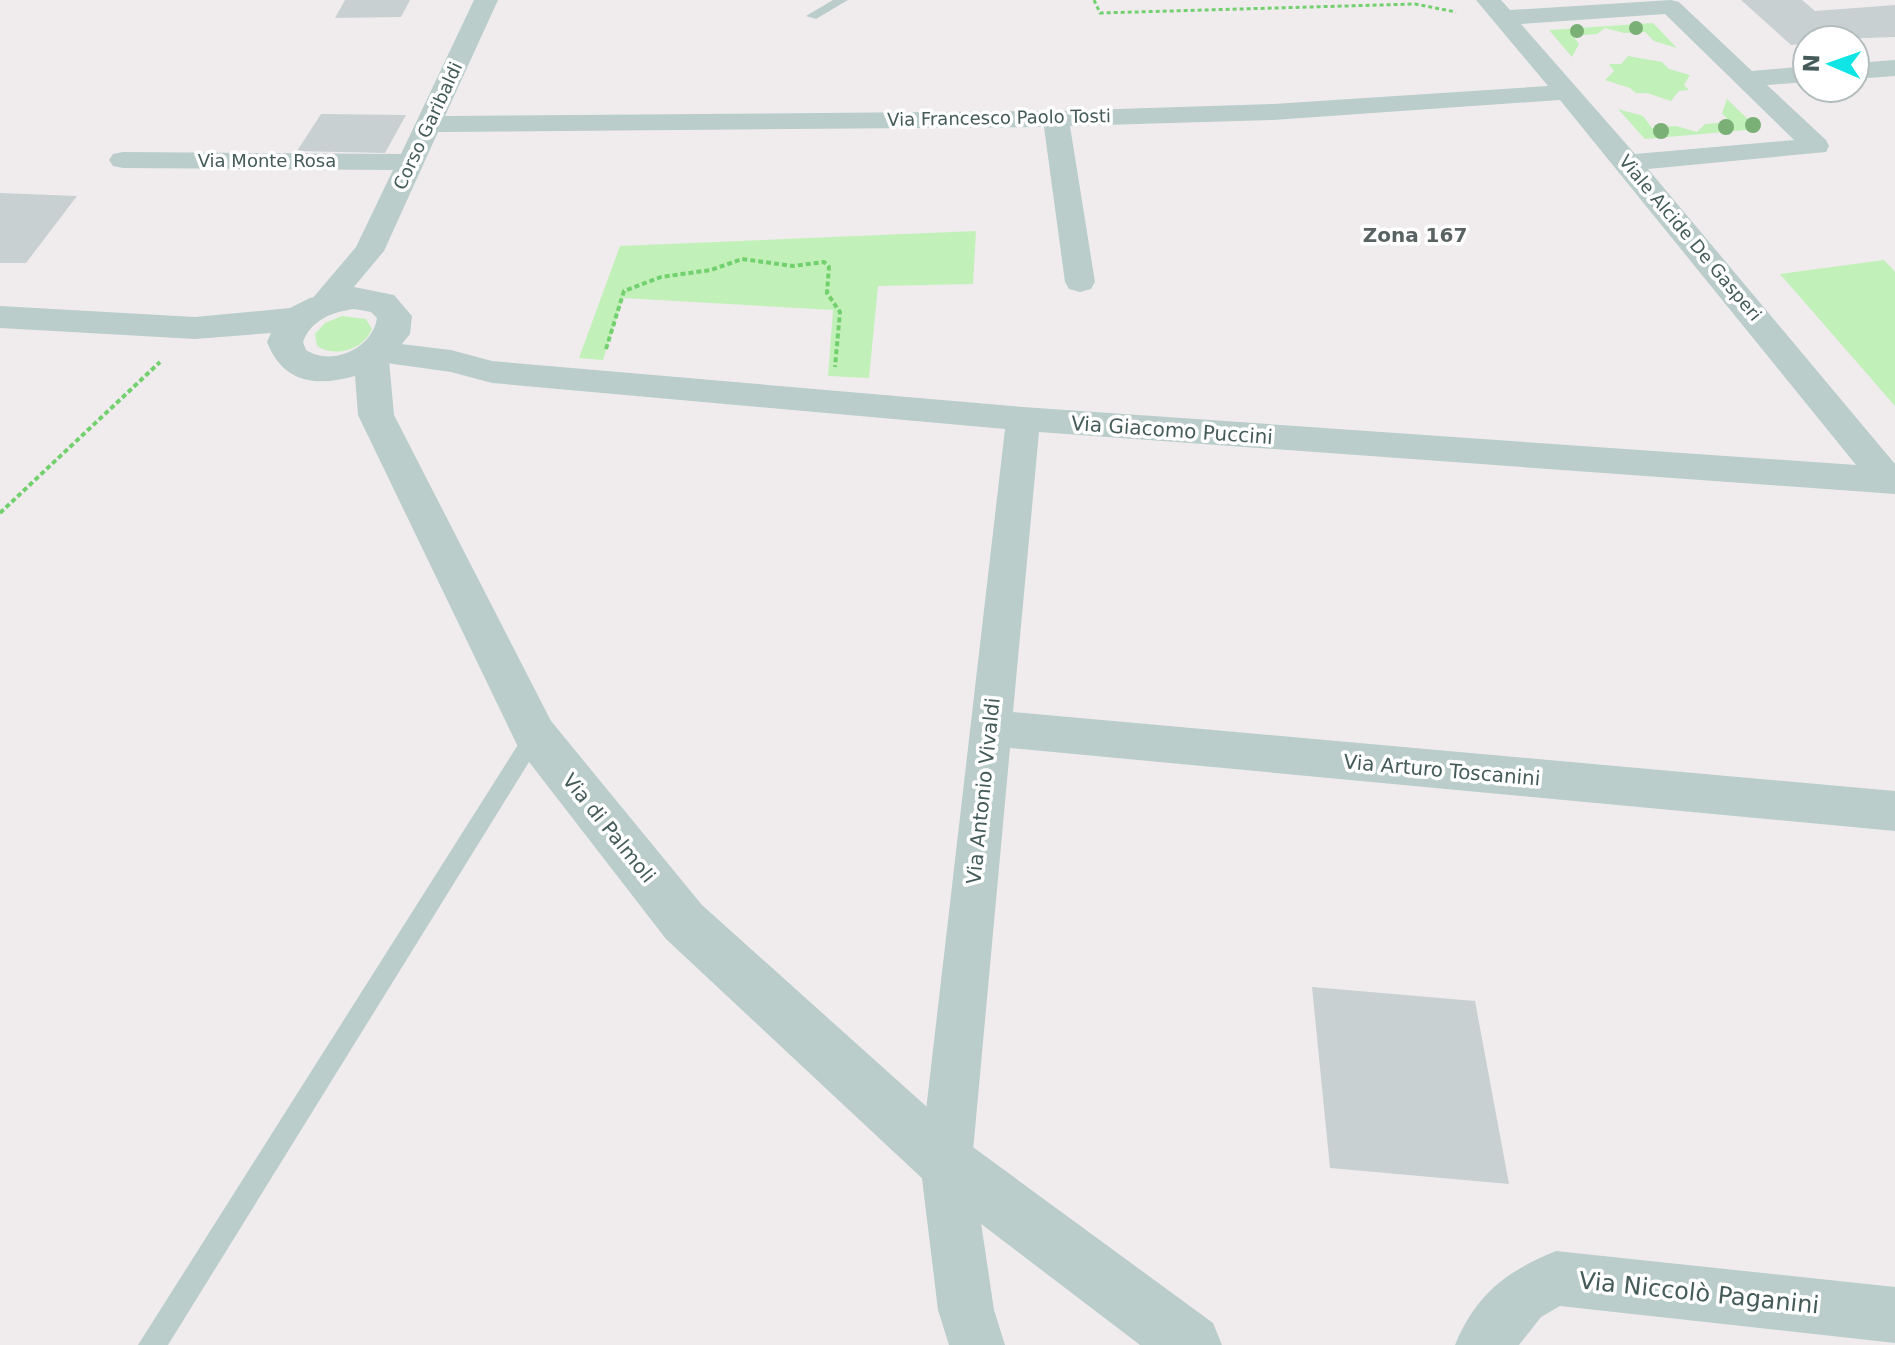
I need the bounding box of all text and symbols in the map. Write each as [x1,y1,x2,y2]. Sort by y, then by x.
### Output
north arrow [1791,24,1871,104]
text: N [1799,54,1824,73]
street label: Corso Garibaldi [389,59,466,193]
street label: Via Francesco Paolo Tosti [887,105,1111,130]
street label: Via Monte Rosa [198,150,336,171]
street label: Viale Alcide De Gasperi [1615,150,1766,325]
district label: Zona 167 [1363,223,1467,247]
street label: Via Giacomo Puccini [1070,411,1274,449]
street label: Via Antonio Vivaldi [961,697,1005,885]
street label: Via Arturo Toscanini [1343,749,1541,791]
street label: Via di Palmoli [558,768,660,888]
street label: Via Niccolò Paganini [1578,1266,1820,1320]

